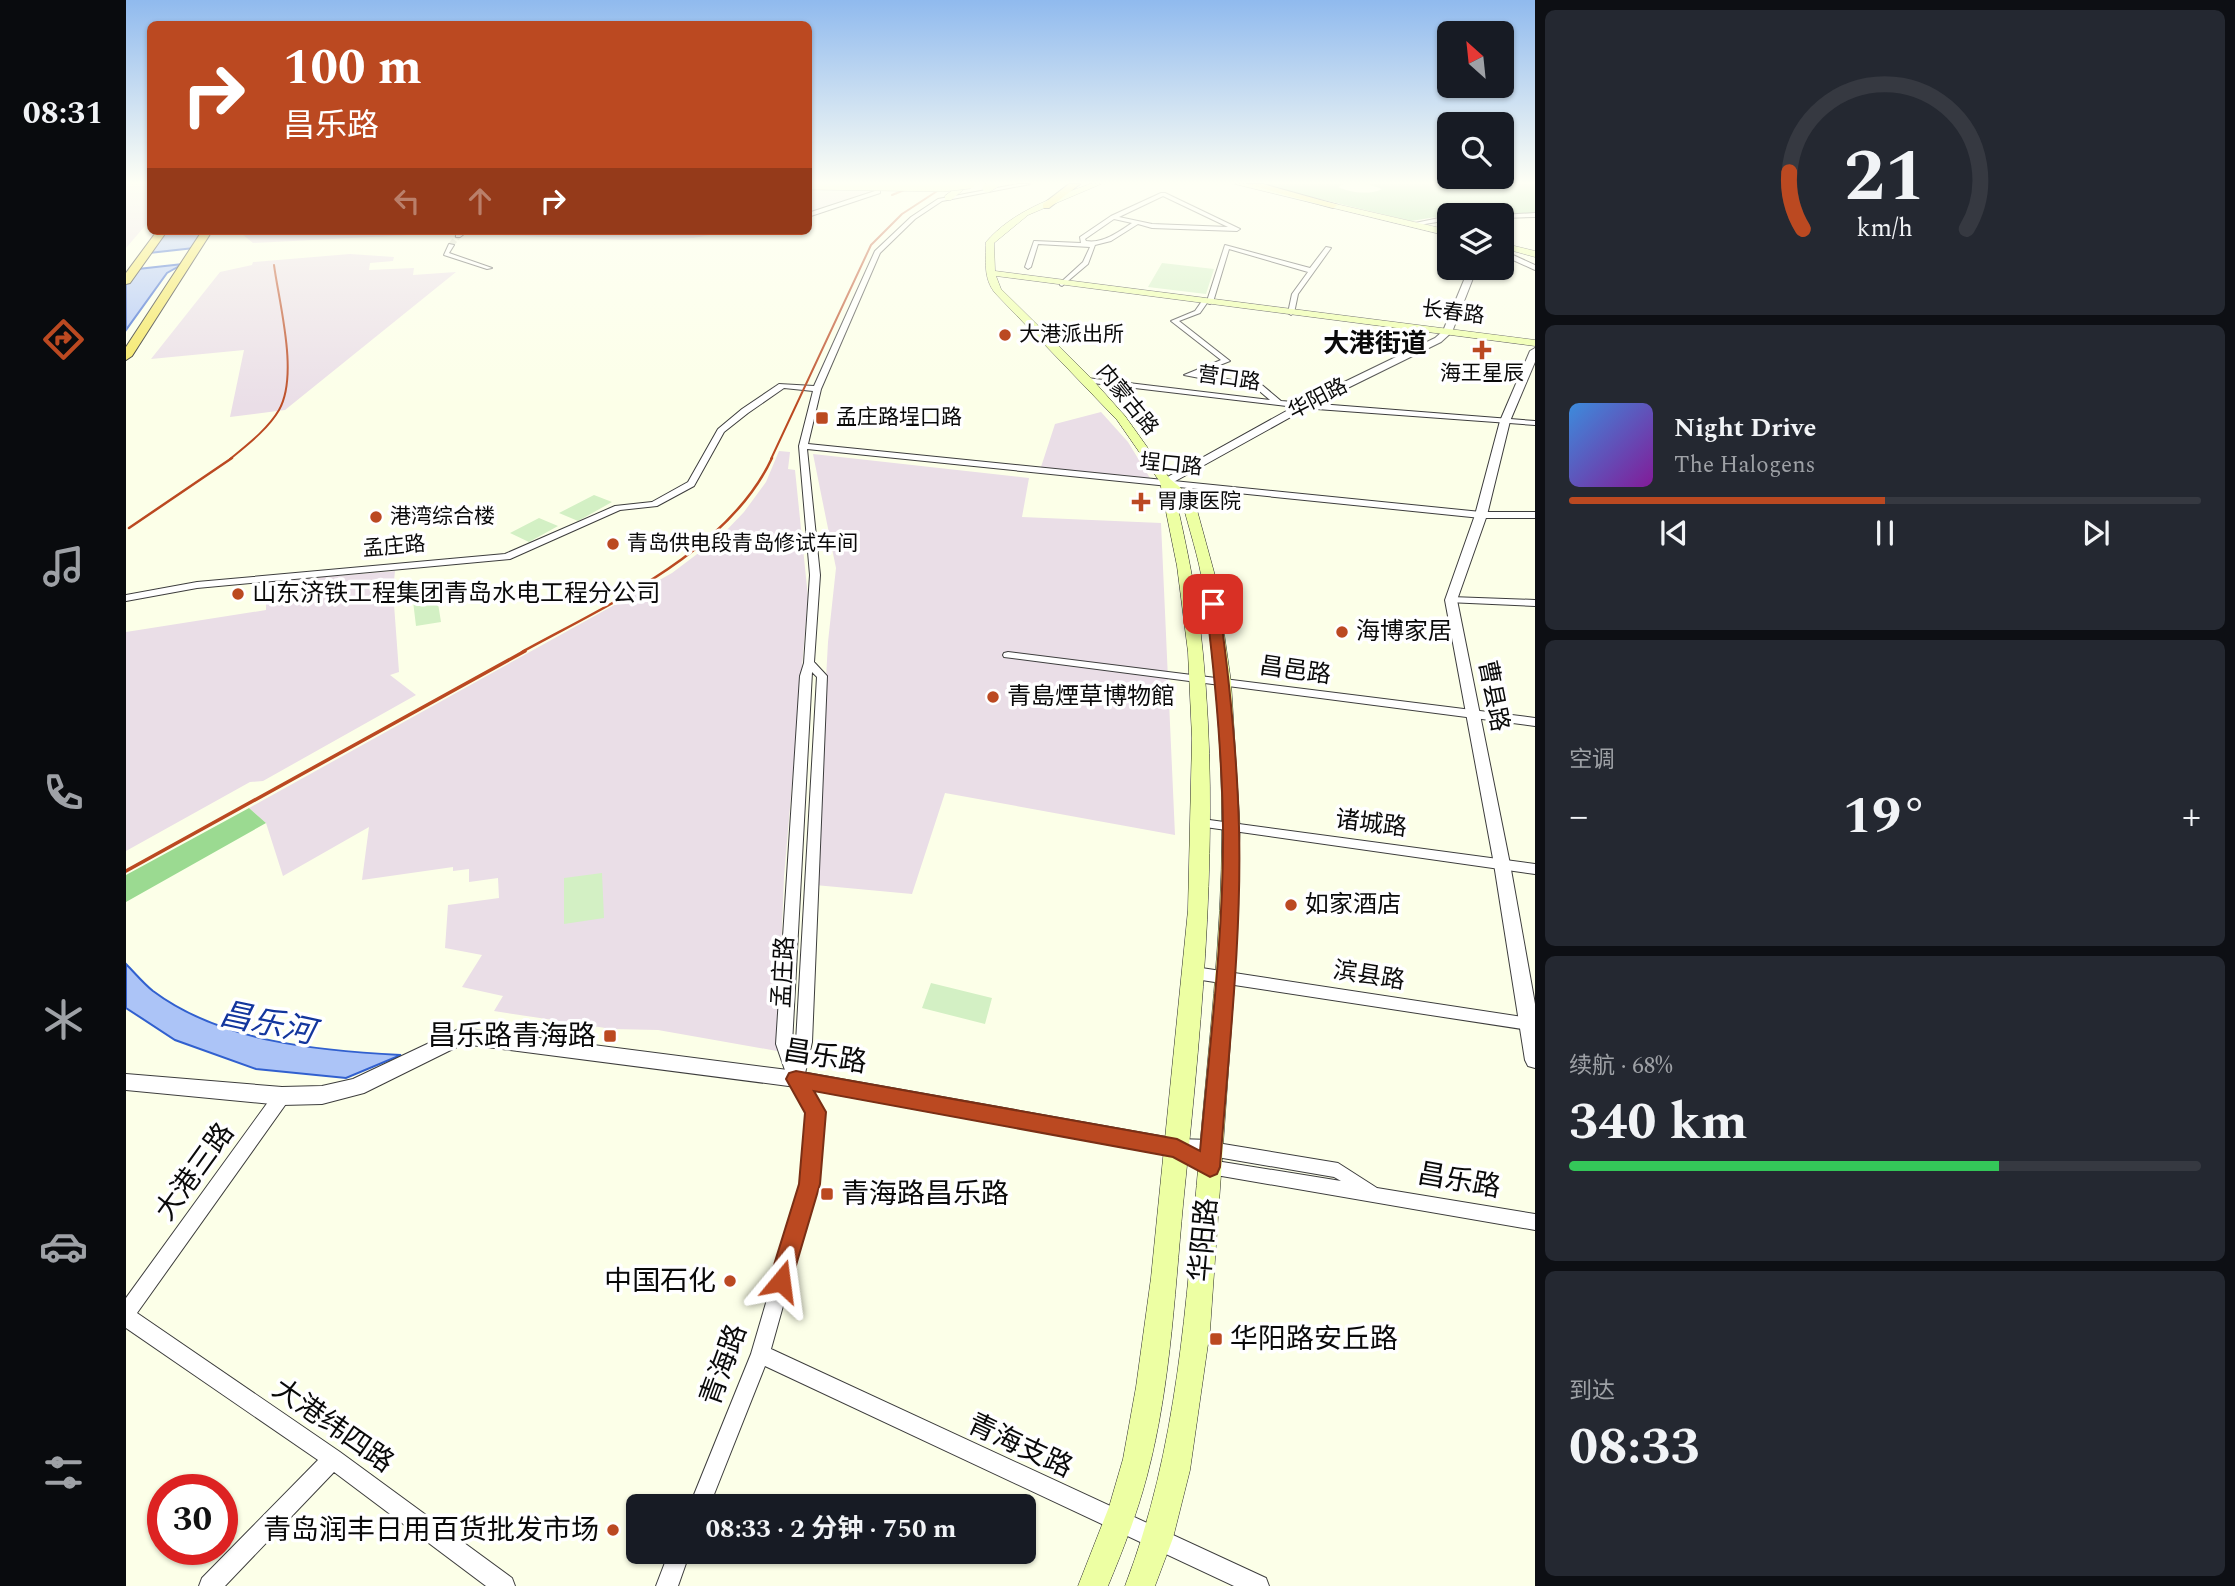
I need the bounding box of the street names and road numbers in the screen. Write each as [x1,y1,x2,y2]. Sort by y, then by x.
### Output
street label: 长春路 [1420,293,1486,333]
street label: 内蒙古路 [1088,357,1166,443]
street label: 营口路 [1196,359,1262,399]
street label: 华阳路 [1283,370,1353,428]
street label: 埕口路 [1138,446,1204,484]
street label: 孟庄路 [361,528,427,566]
street label: 昌邑路 [1257,648,1333,694]
street label: 曹县路 [1468,657,1518,735]
street label: 诸城路 [1333,802,1409,846]
street label: 孟庄路 [764,935,804,1009]
street label: 滨县路 [1331,953,1407,999]
street label: 昌乐路 [780,1029,870,1085]
street label: 大港三路 [145,1114,245,1230]
street label: 昌乐路 [1414,1153,1504,1209]
street label: 华阳路 [1179,1196,1229,1284]
street label: 青海路 [689,1318,759,1412]
street label: 大港纬四路 [263,1368,403,1484]
street label: 青海支路 [960,1403,1080,1489]

